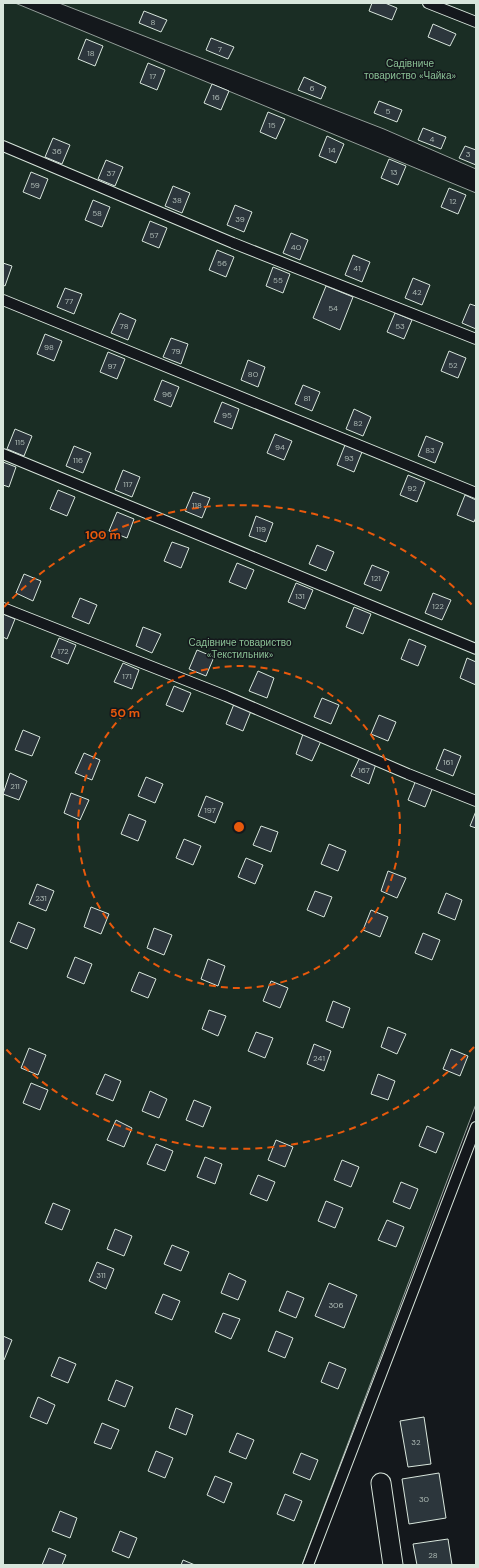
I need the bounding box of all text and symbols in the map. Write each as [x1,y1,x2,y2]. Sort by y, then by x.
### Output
house number: 8 [151,17,156,27]
house number: 7 [218,44,222,54]
house number: 18 [87,48,95,58]
park label: Садівниче товариство «Чайка» [364,57,456,82]
house number: 17 [150,71,156,81]
house number: 6 [309,83,315,93]
house number: 16 [212,92,220,102]
house number: 5 [386,106,391,116]
house number: 15 [268,120,276,130]
house number: 4 [430,134,435,144]
house number: 14 [328,145,336,155]
house number: 36 [52,146,62,156]
house number: 3 [466,149,471,159]
house number: 13 [390,167,398,177]
house number: 37 [107,168,115,178]
house number: 59 [30,180,40,190]
house number: 38 [172,195,182,205]
house number: 12 [449,196,457,206]
house number: 58 [92,208,102,218]
house number: 39 [235,214,245,224]
house number: 57 [149,230,159,240]
house number: 40 [291,242,302,252]
house number: 56 [217,258,227,268]
house number: 41 [353,263,361,273]
house number: 55 [273,275,283,285]
house number: 42 [412,287,422,297]
house number: 77 [65,296,73,306]
house number: 54 [328,303,338,313]
house number: 78 [120,321,129,331]
house number: 53 [395,321,405,331]
house number: 98 [44,342,54,352]
house number: 79 [171,346,181,356]
house number: 52 [448,360,458,370]
house number: 97 [107,361,117,371]
house number: 80 [248,369,259,379]
house number: 96 [162,389,172,399]
house number: 81 [303,393,311,403]
house number: 95 [222,410,232,420]
house number: 82 [353,418,363,428]
house number: 115 [15,437,25,447]
house number: 94 [275,442,285,452]
house number: 83 [425,445,435,455]
house number: 93 [344,453,354,463]
house number: 116 [73,455,83,465]
house number: 117 [123,479,133,489]
house number: 92 [407,483,417,493]
house number: 118 [192,500,202,510]
house number: 119 [256,524,266,534]
text: 100 m [85,527,121,543]
house number: 121 [371,573,381,583]
house number: 131 [295,591,305,601]
house number: 122 [432,601,444,611]
park label: Садівниче товариство «Текстильник» [188,636,292,661]
house number: 172 [57,646,69,656]
house number: 171 [122,671,132,681]
text: 50 m [110,705,140,721]
house number: 161 [443,757,453,767]
house number: 167 [358,765,370,775]
house number: 211 [10,781,20,791]
house number: 197 [204,805,216,815]
centre of rings [232,820,246,834]
house number: 231 [35,893,47,903]
house number: 241 [313,1053,325,1063]
house number: 311 [96,1270,106,1280]
house number: 306 [328,1300,344,1310]
house number: 32 [411,1437,421,1447]
house number: 30 [419,1494,430,1504]
house number: 28 [428,1550,438,1560]

